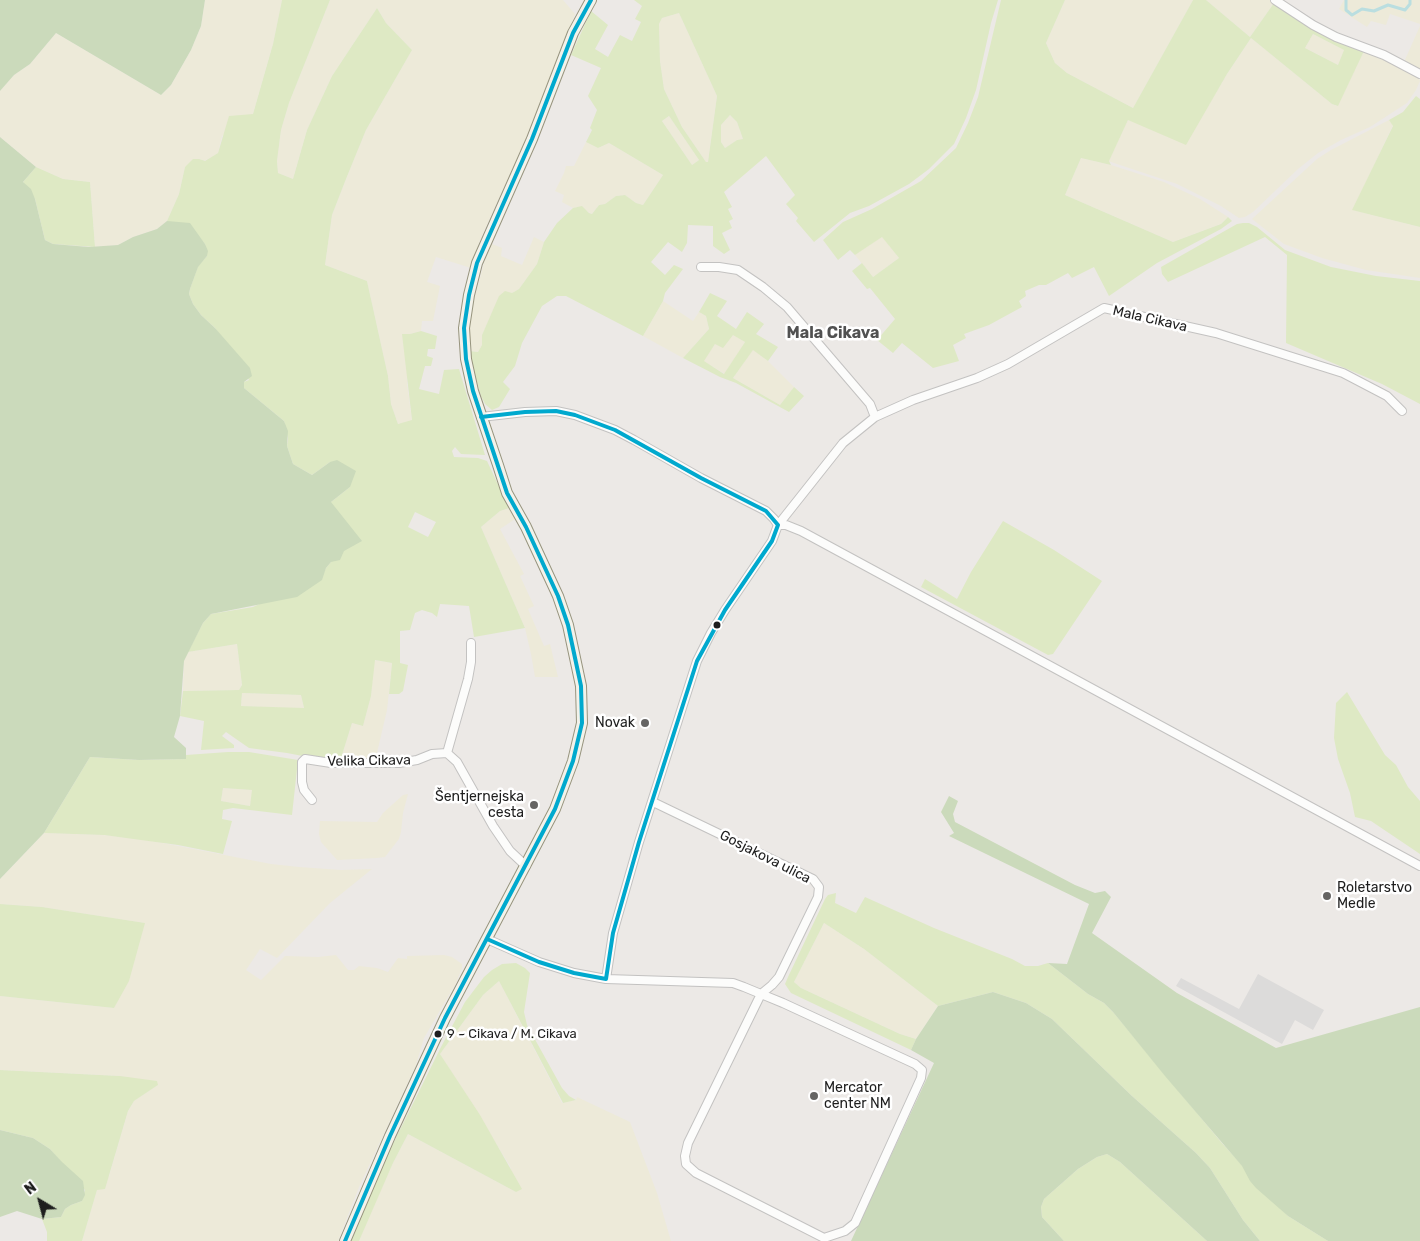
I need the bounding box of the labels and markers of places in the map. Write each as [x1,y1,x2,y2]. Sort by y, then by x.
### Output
unlabelled marker [712,620,722,630]
place label: Novak [595,715,635,731]
marker: Novak [639,717,651,729]
place label: Šentjernejska cesta [435,789,524,822]
marker: Šentjernejska cesta [528,799,540,811]
place label: Roletarstvo Medle [1337,880,1412,912]
marker: Roletarstvo Medle [1321,890,1333,902]
place label: 9 ~ Cikava / M. Cikava [447,1026,577,1042]
marker: 9 ~ Cikava / M. Cikava [433,1029,443,1039]
place label: Mercator center NM [824,1080,891,1112]
marker: Mercator center NM [808,1090,820,1102]

